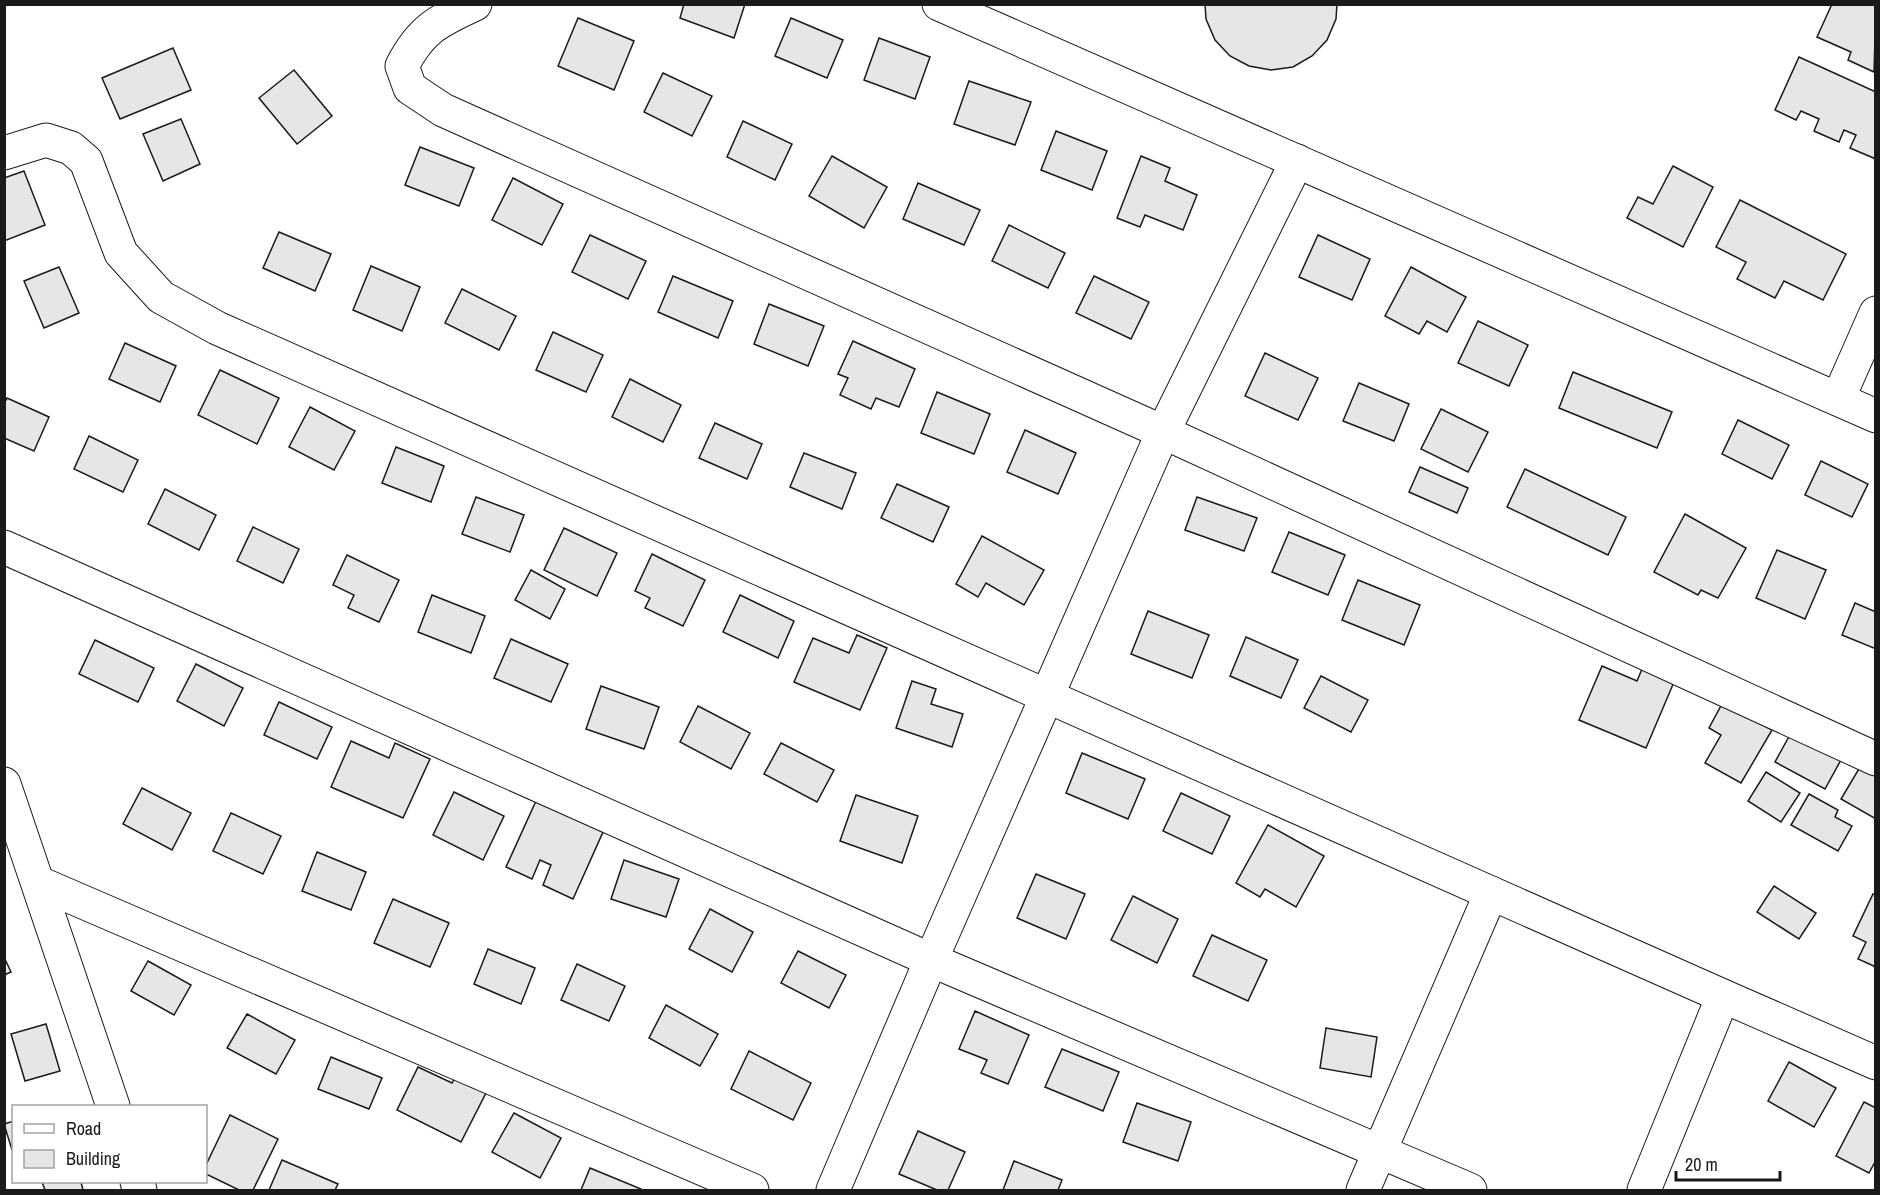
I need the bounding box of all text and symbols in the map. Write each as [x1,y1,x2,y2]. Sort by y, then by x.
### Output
legend [12,1105,207,1183]
text: Road [66,1116,101,1141]
scale bar [1676,1144,1780,1182]
text: Building [66,1146,121,1171]
text: 20 m [1685,1152,1718,1177]

